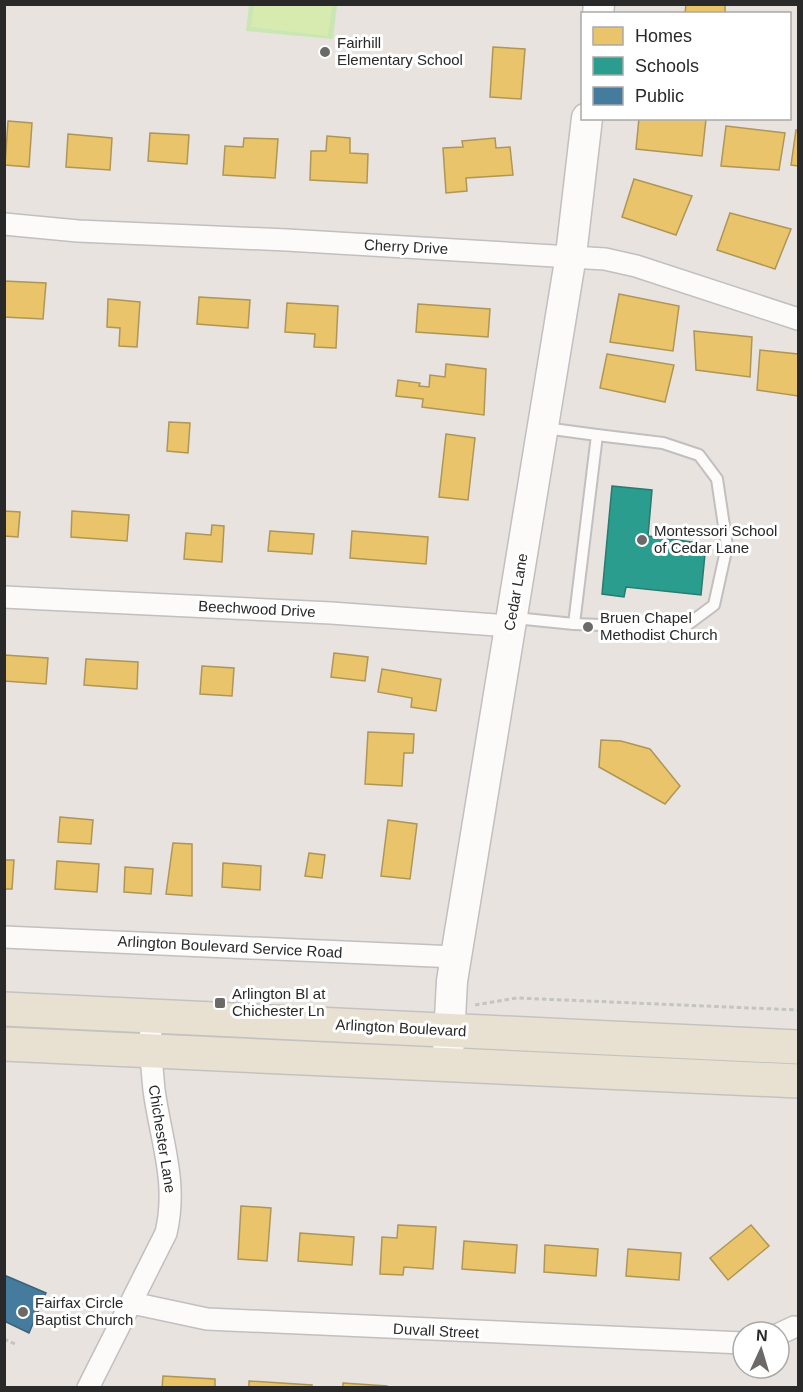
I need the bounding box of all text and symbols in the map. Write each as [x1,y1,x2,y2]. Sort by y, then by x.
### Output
legend [581,12,791,120]
text: Homes [635,26,692,46]
place label: Fairhill Elementary School [337,34,463,68]
marker: Fairhill Elementary School [318,45,332,59]
text: Schools [635,56,699,76]
text: Public [635,86,684,106]
street label: Cherry Drive [364,236,449,257]
place label: Montessori School of Cedar Lane [654,522,777,556]
marker: Montessori School of Cedar Lane [635,533,649,547]
street label: Cedar Lane [500,552,531,632]
street label: Beechwood Drive [198,597,316,620]
place label: Bruen Chapel Methodist Church [600,609,718,643]
marker: Bruen Chapel Methodist Church [581,620,595,634]
street label: Arlington Boulevard Service Road [117,932,343,961]
place label: Arlington Bl at Chichester Ln [232,985,326,1019]
marker: Arlington Bl at Chichester Ln [213,996,227,1010]
street label: Arlington Boulevard [335,1016,467,1039]
street label: Chichester Lane [146,1084,179,1194]
place label: Fairfax Circle Baptist Church [35,1294,133,1328]
marker: Fairfax Circle Baptist Church [16,1305,30,1319]
street label: Duvall Street [393,1320,480,1341]
north arrow [731,1320,791,1380]
text: N [756,1327,768,1344]

